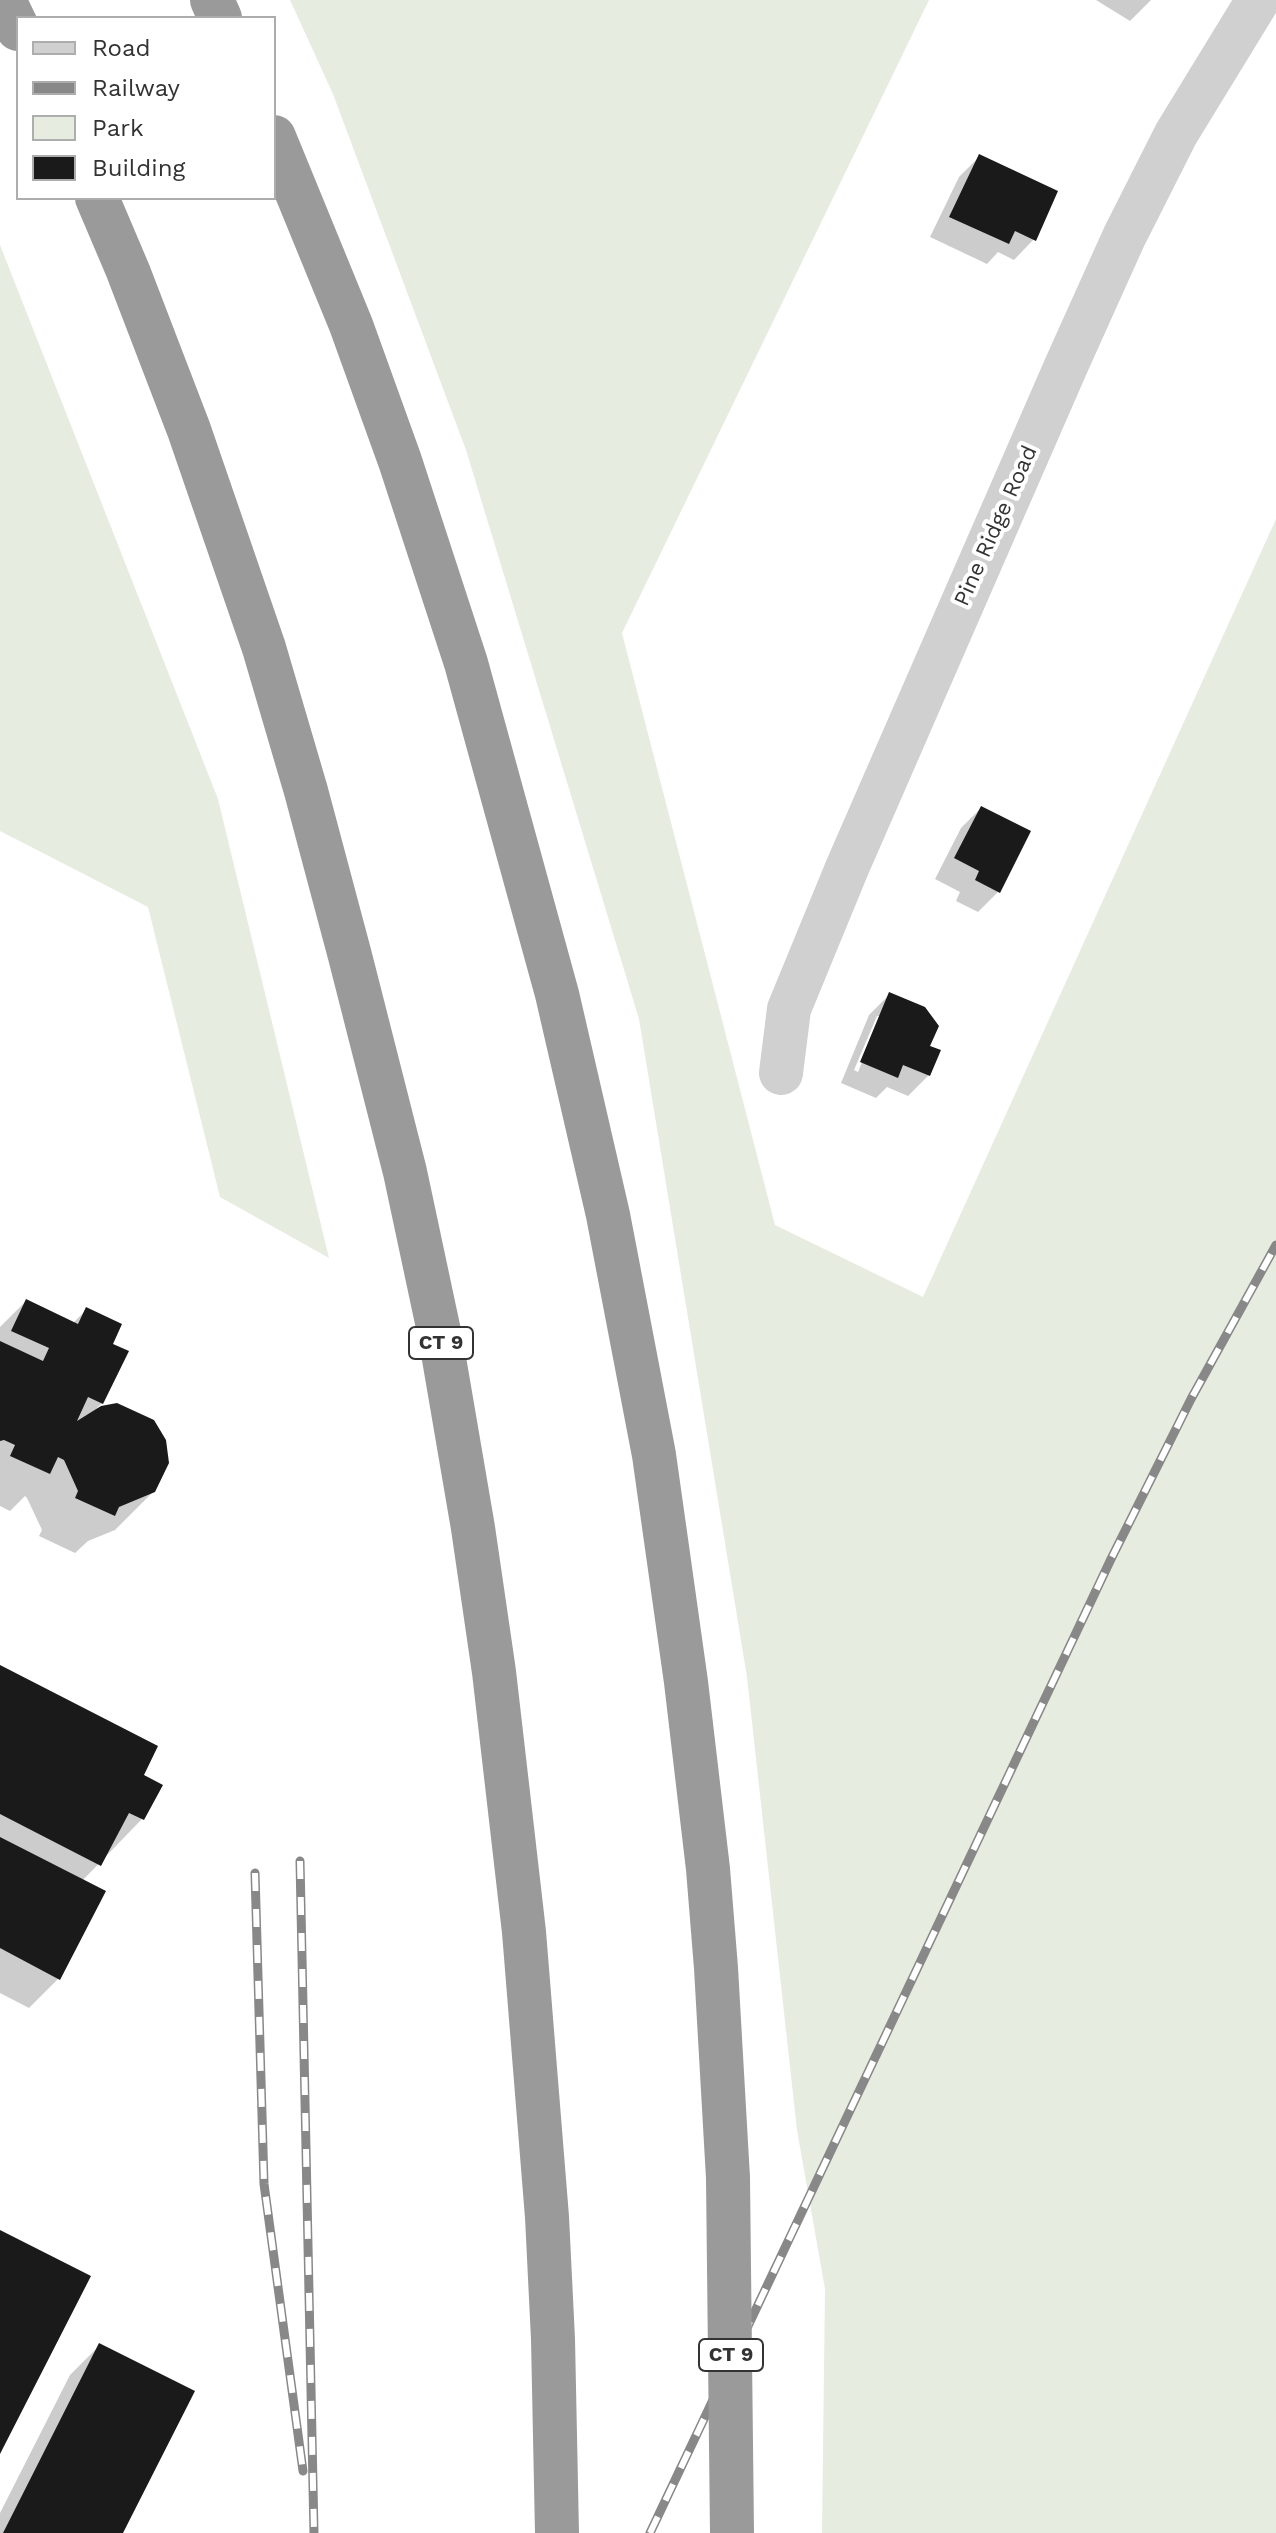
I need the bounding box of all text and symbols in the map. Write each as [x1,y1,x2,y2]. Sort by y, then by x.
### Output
legend [16,16,276,200]
text: Road [92,34,151,62]
text: Railway [92,74,180,102]
text: Park [92,114,144,142]
text: Building [92,154,185,182]
street label: Pine Ridge Road [949,442,1043,610]
road number: CT 9 [409,1327,473,1359]
road number: CT 9 [699,2339,763,2371]

